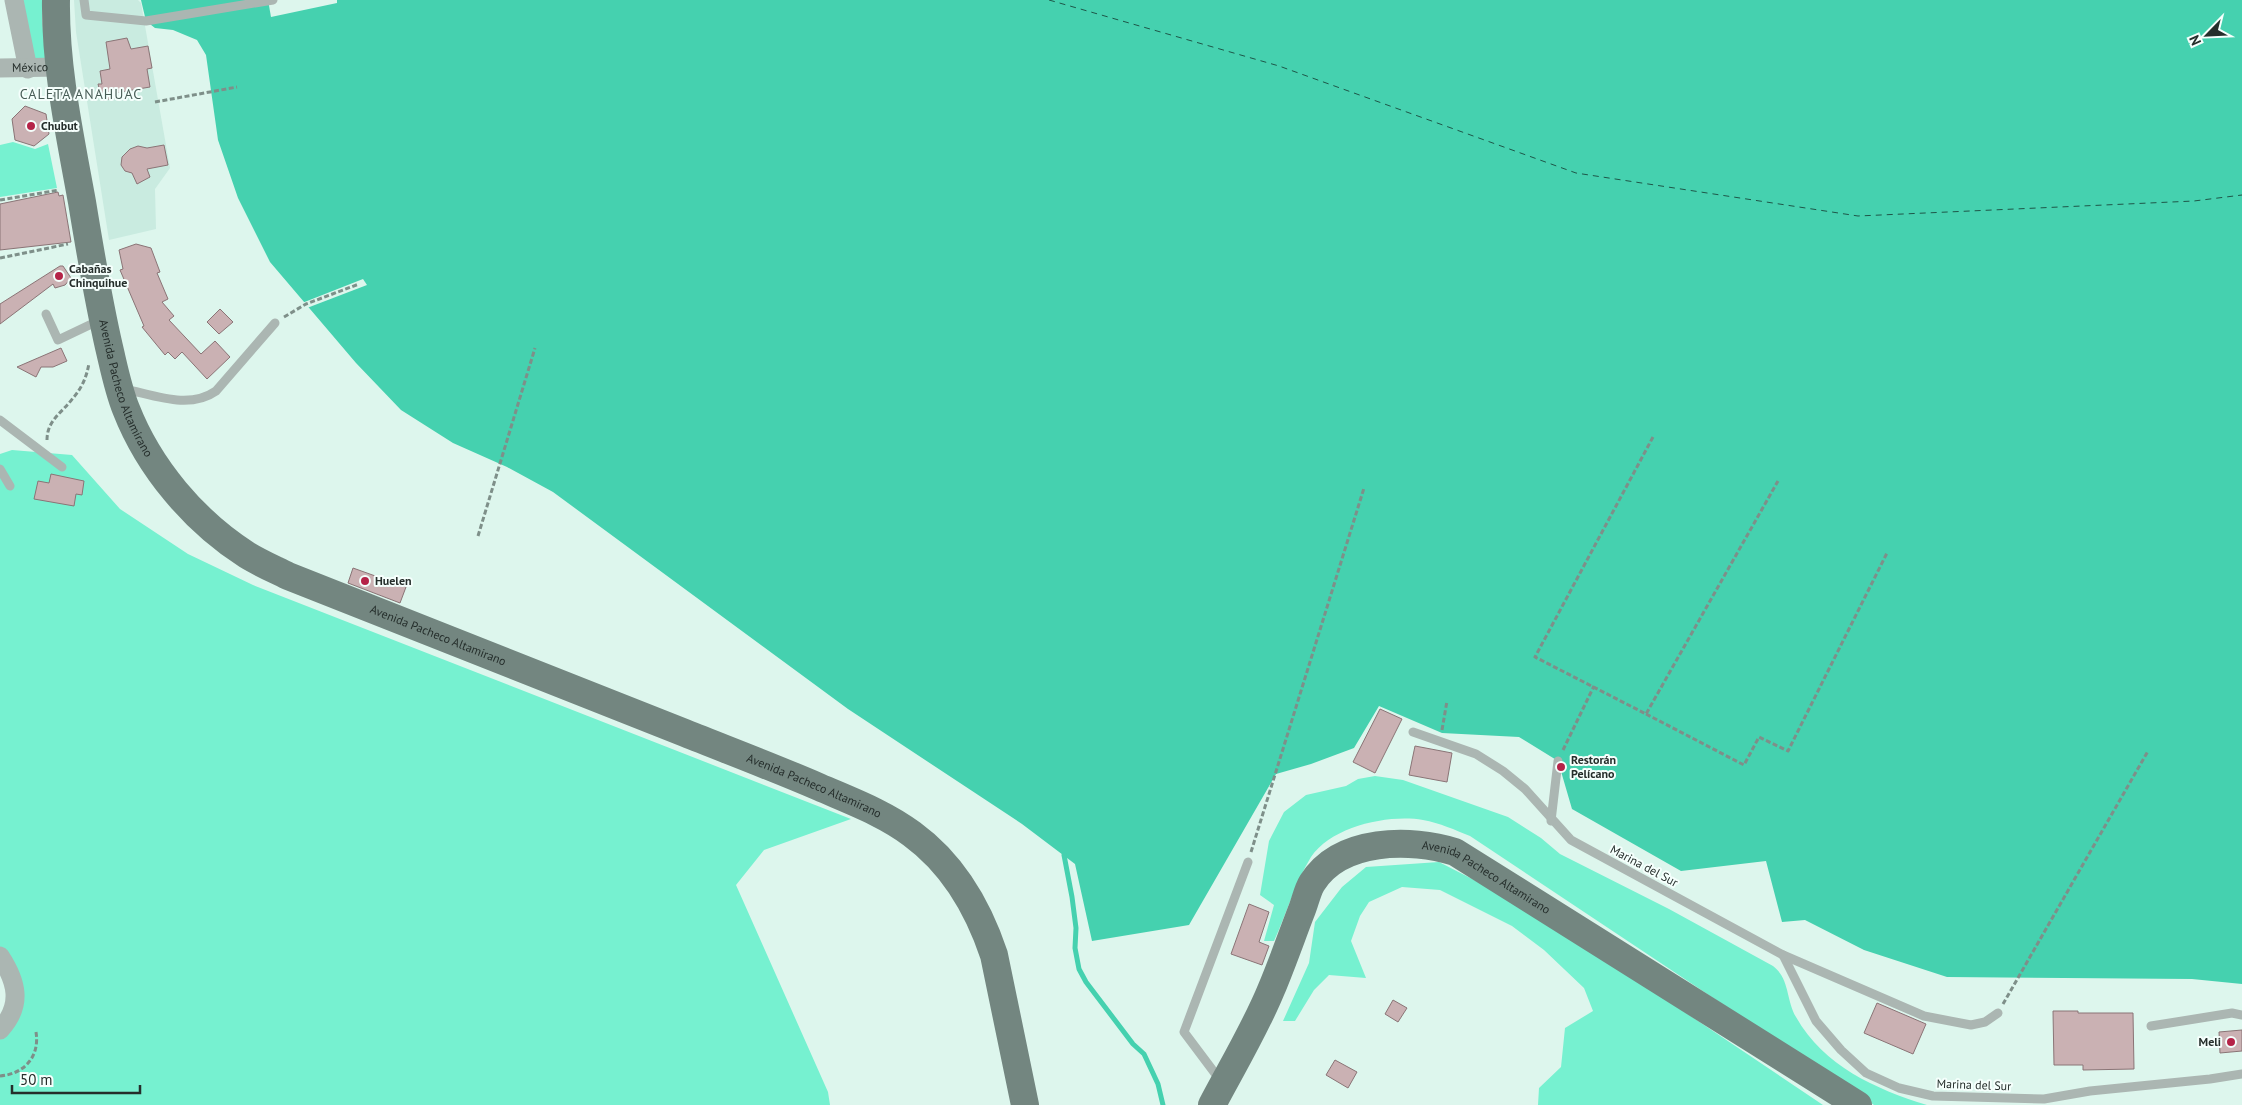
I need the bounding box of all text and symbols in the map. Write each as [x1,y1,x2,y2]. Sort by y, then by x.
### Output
north arrow [2182,10,2232,60]
text: N [2185,32,2205,48]
street label: México [12,59,48,75]
district label: CALETA ANAHUAC [20,85,142,103]
place label: Chubut [41,118,79,133]
marker: Chubut [25,120,37,132]
place label: Cabañas Chinquihue [69,261,127,290]
marker: Cabañas Chinquihue [53,270,65,282]
street label: Avenida Pacheco Altamirano [96,318,156,460]
place label: Huelen [375,573,412,588]
marker: Huelen [359,575,371,587]
street label: Avenida Pacheco Altamirano [368,601,508,669]
street label: Avenida Pacheco Altamirano [745,750,884,821]
place label: Restorán Pelícano [1571,752,1616,781]
marker: Restorán Pelícano [1555,761,1567,773]
street label: Avenida Pacheco Altamirano [1421,837,1553,917]
street label: Marina del Sur [1608,841,1681,890]
place label: Meli [2199,1034,2221,1049]
marker: Meli [2225,1036,2237,1048]
scale bar [12,1062,140,1094]
text: 50 m [20,1070,53,1089]
street label: Marina del Sur [1936,1076,2012,1093]

